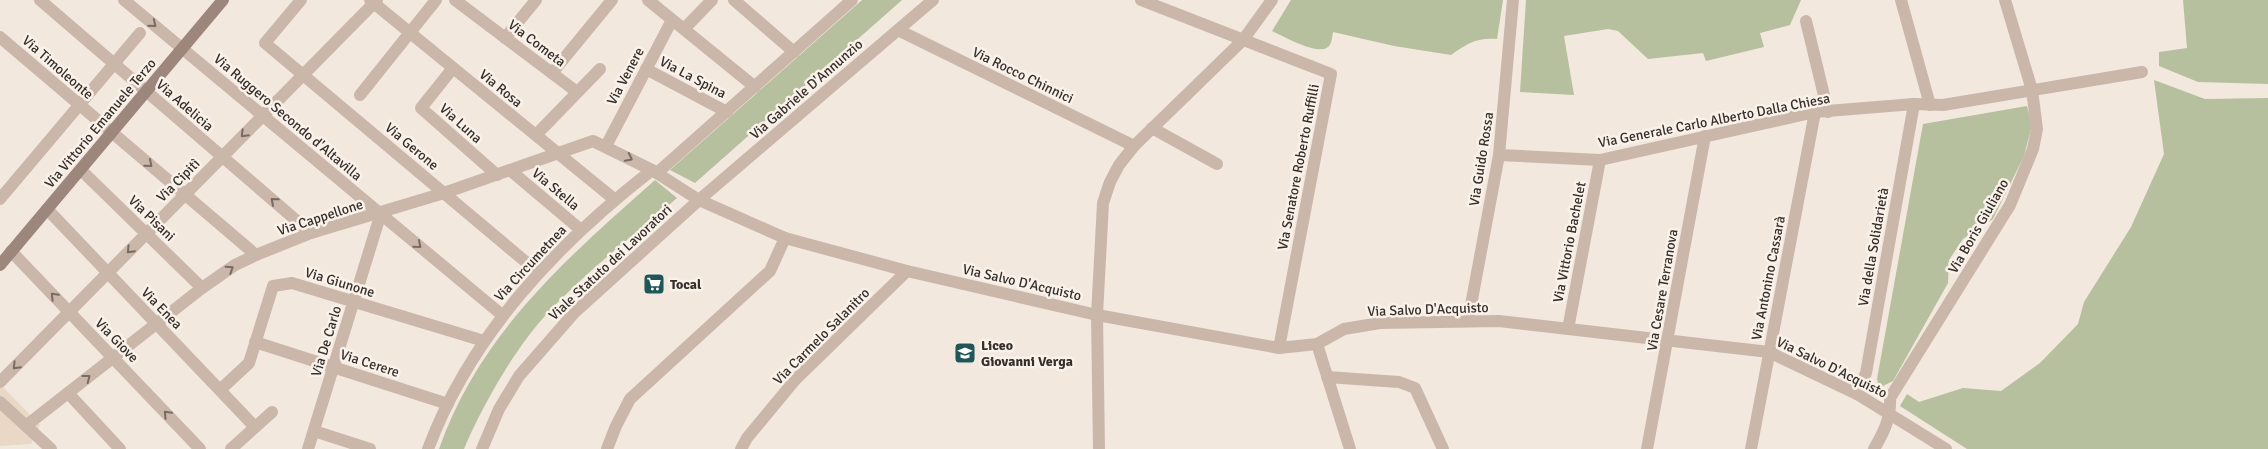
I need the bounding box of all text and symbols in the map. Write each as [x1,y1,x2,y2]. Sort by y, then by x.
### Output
street label: Via Cometa [505,16,569,71]
one-way arrow [147,19,156,27]
street label: Via Timoleonte [19,32,97,103]
street label: Via Gabriele D'Annunzio [746,36,866,143]
street label: Via Venere [603,44,648,108]
street label: Via Rocco Chinnici [969,44,1076,107]
street label: Via Ruggero Secondo d'Altavilla [210,50,365,184]
street label: Via La Spina [657,53,729,102]
street label: Via Vittorio Emanuele Terzo [41,55,160,192]
street label: Via Rosa [476,66,526,111]
street label: Via Adelicia [153,76,217,135]
street label: Via Senatore Roberto Ruffilli [1274,83,1323,252]
street label: Via Generale Carlo Alberto Dalla Chiesa [1597,90,1831,151]
street label: Via Luna [436,100,485,147]
street label: Via Guido Rossa [1466,111,1497,207]
street label: Via Gerone [381,119,442,174]
one-way arrow [241,129,250,138]
one-way arrow [623,152,632,162]
street label: Via Cipitì [153,155,204,206]
one-way arrow [143,159,152,168]
street label: Via Stella [528,165,583,214]
street label: Via Boris Giuliano [1944,176,2012,277]
street label: Via Vittorio Bachelet [1549,180,1590,304]
street label: Via della Solidarietà [1855,186,1892,308]
street label: Via Pisani [125,192,179,245]
street label: Via Cappellone [275,196,365,239]
one-way arrow [271,198,280,207]
street label: Viale Statuto dei Lavoratori [545,201,676,324]
street label: Via Antonino Cassarà [1748,214,1789,342]
street label: Via Circumetnea [491,222,570,305]
street label: Via Cesare Terranova [1643,228,1682,353]
one-way arrow [412,239,421,247]
one-way arrow [127,244,136,253]
street label: Via Salvo D'Acquisto [961,261,1083,304]
street label: Via Giunone [303,264,377,301]
one-way arrow [224,266,234,275]
supermarket icon: Tocal [642,272,666,296]
place label: Tocal [670,276,702,293]
street label: Via Enea [138,284,186,333]
street label: Via Carmelo Salanitro [770,285,873,388]
one-way arrow [51,293,60,302]
street label: Via Salvo D'Acquisto [1367,299,1489,320]
street label: Via De Carlo [308,304,345,379]
street label: Via Giove [91,315,142,366]
street label: Via Salvo D'Acquisto [1774,333,1890,402]
place label: Liceo Giovanni Verga [981,337,1073,370]
school or university icon: Liceo Giovanni Verga [953,341,977,365]
street label: Via Cerere [338,346,402,381]
one-way arrow [13,360,22,369]
one-way arrow [81,375,91,384]
one-way arrow [164,410,173,419]

